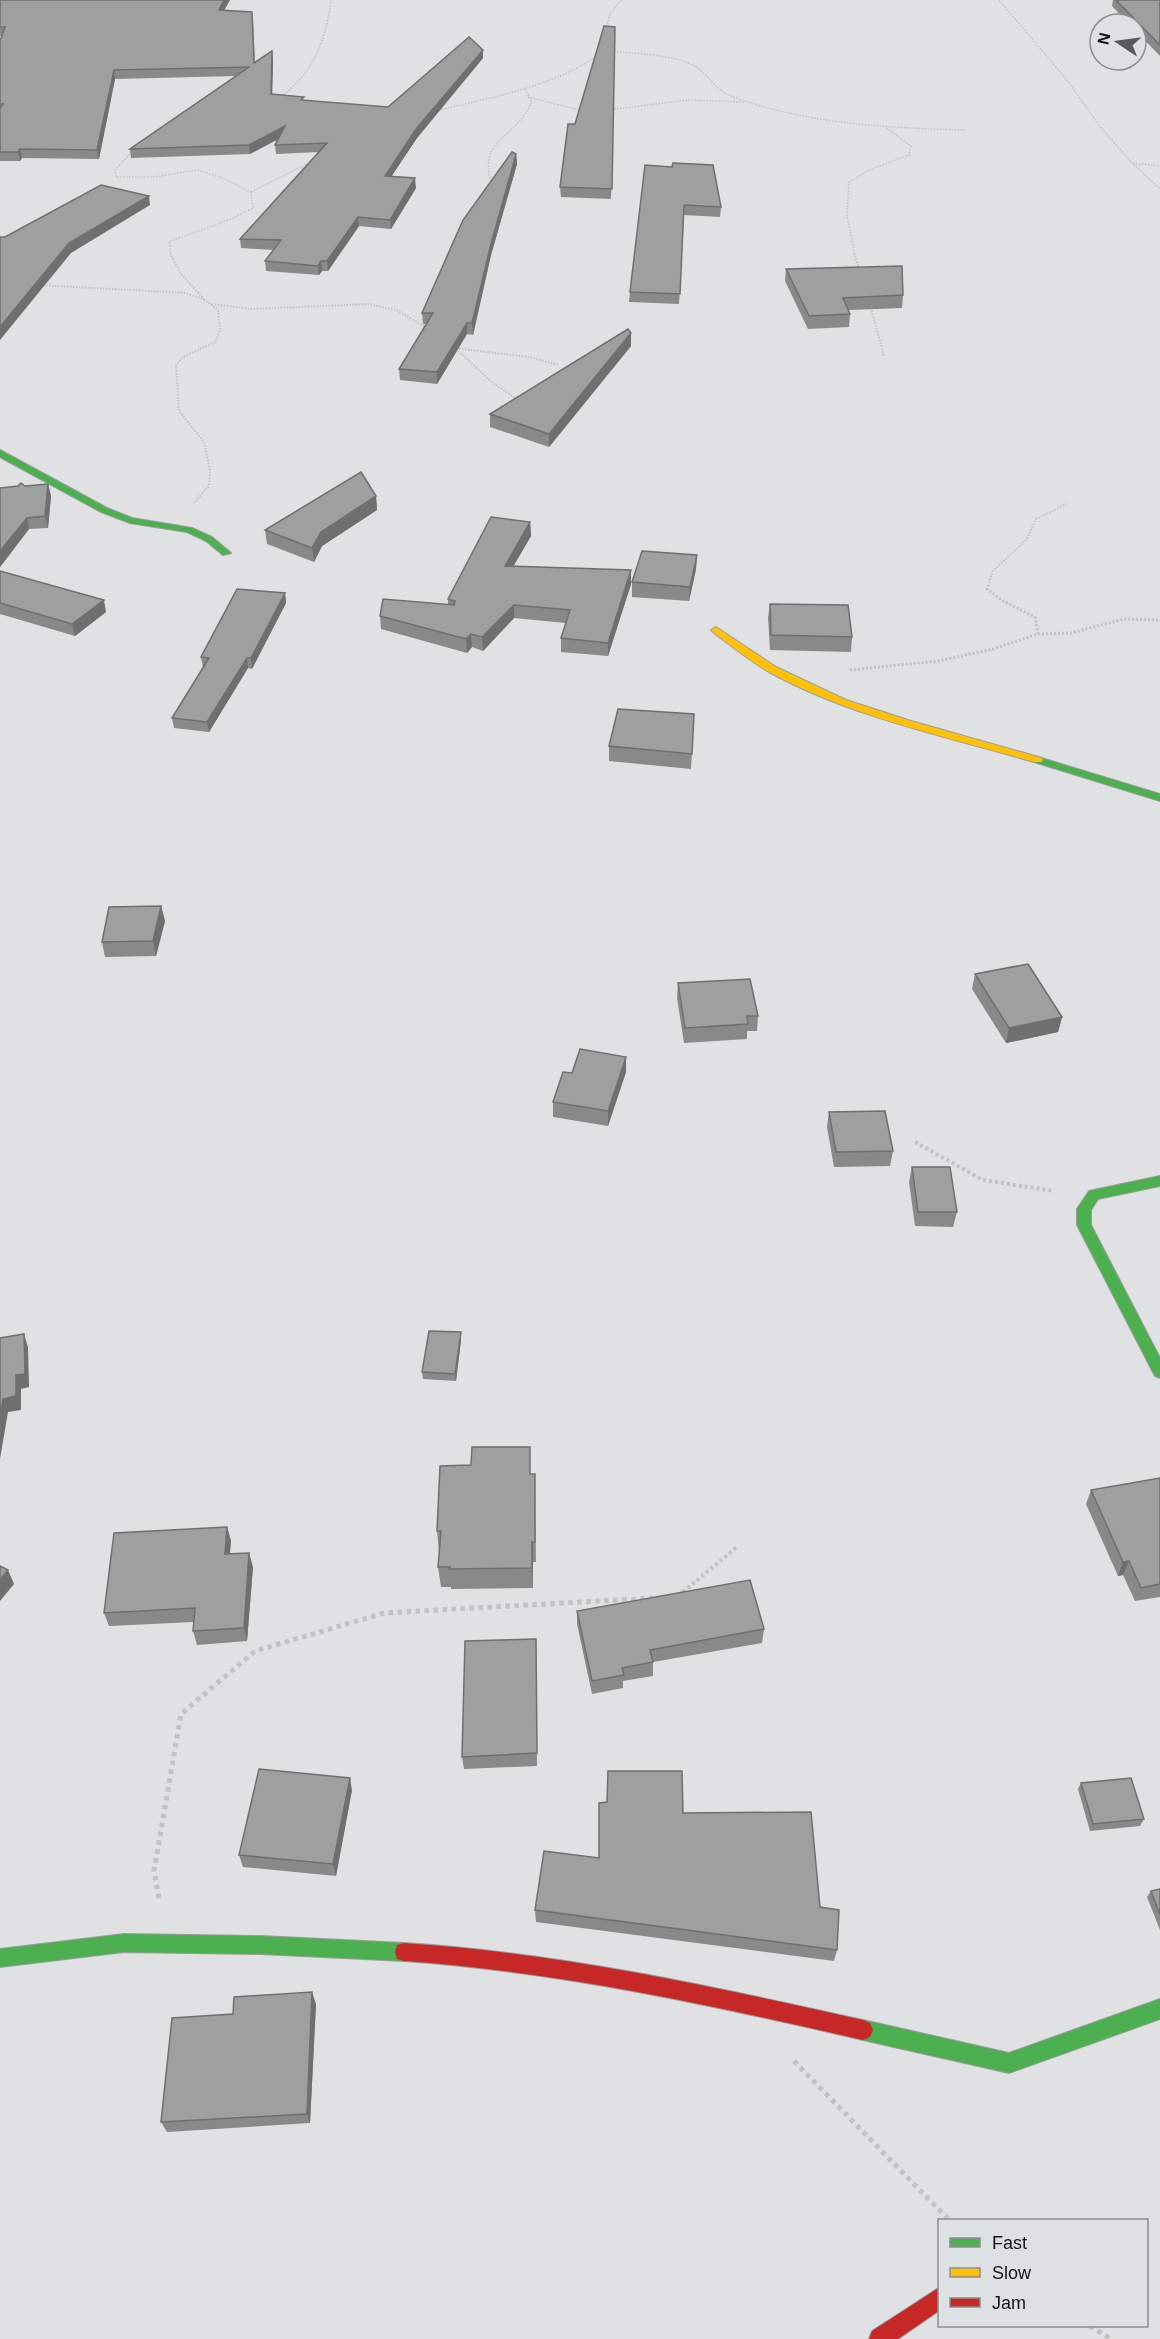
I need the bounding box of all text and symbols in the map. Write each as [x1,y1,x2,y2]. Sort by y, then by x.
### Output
north arrow [1088,12,1148,72]
text: N [1094,31,1113,46]
legend [938,2219,1148,2327]
text: Fast [992,2233,1027,2253]
text: Slow [992,2263,1032,2283]
text: Jam [992,2293,1026,2313]

